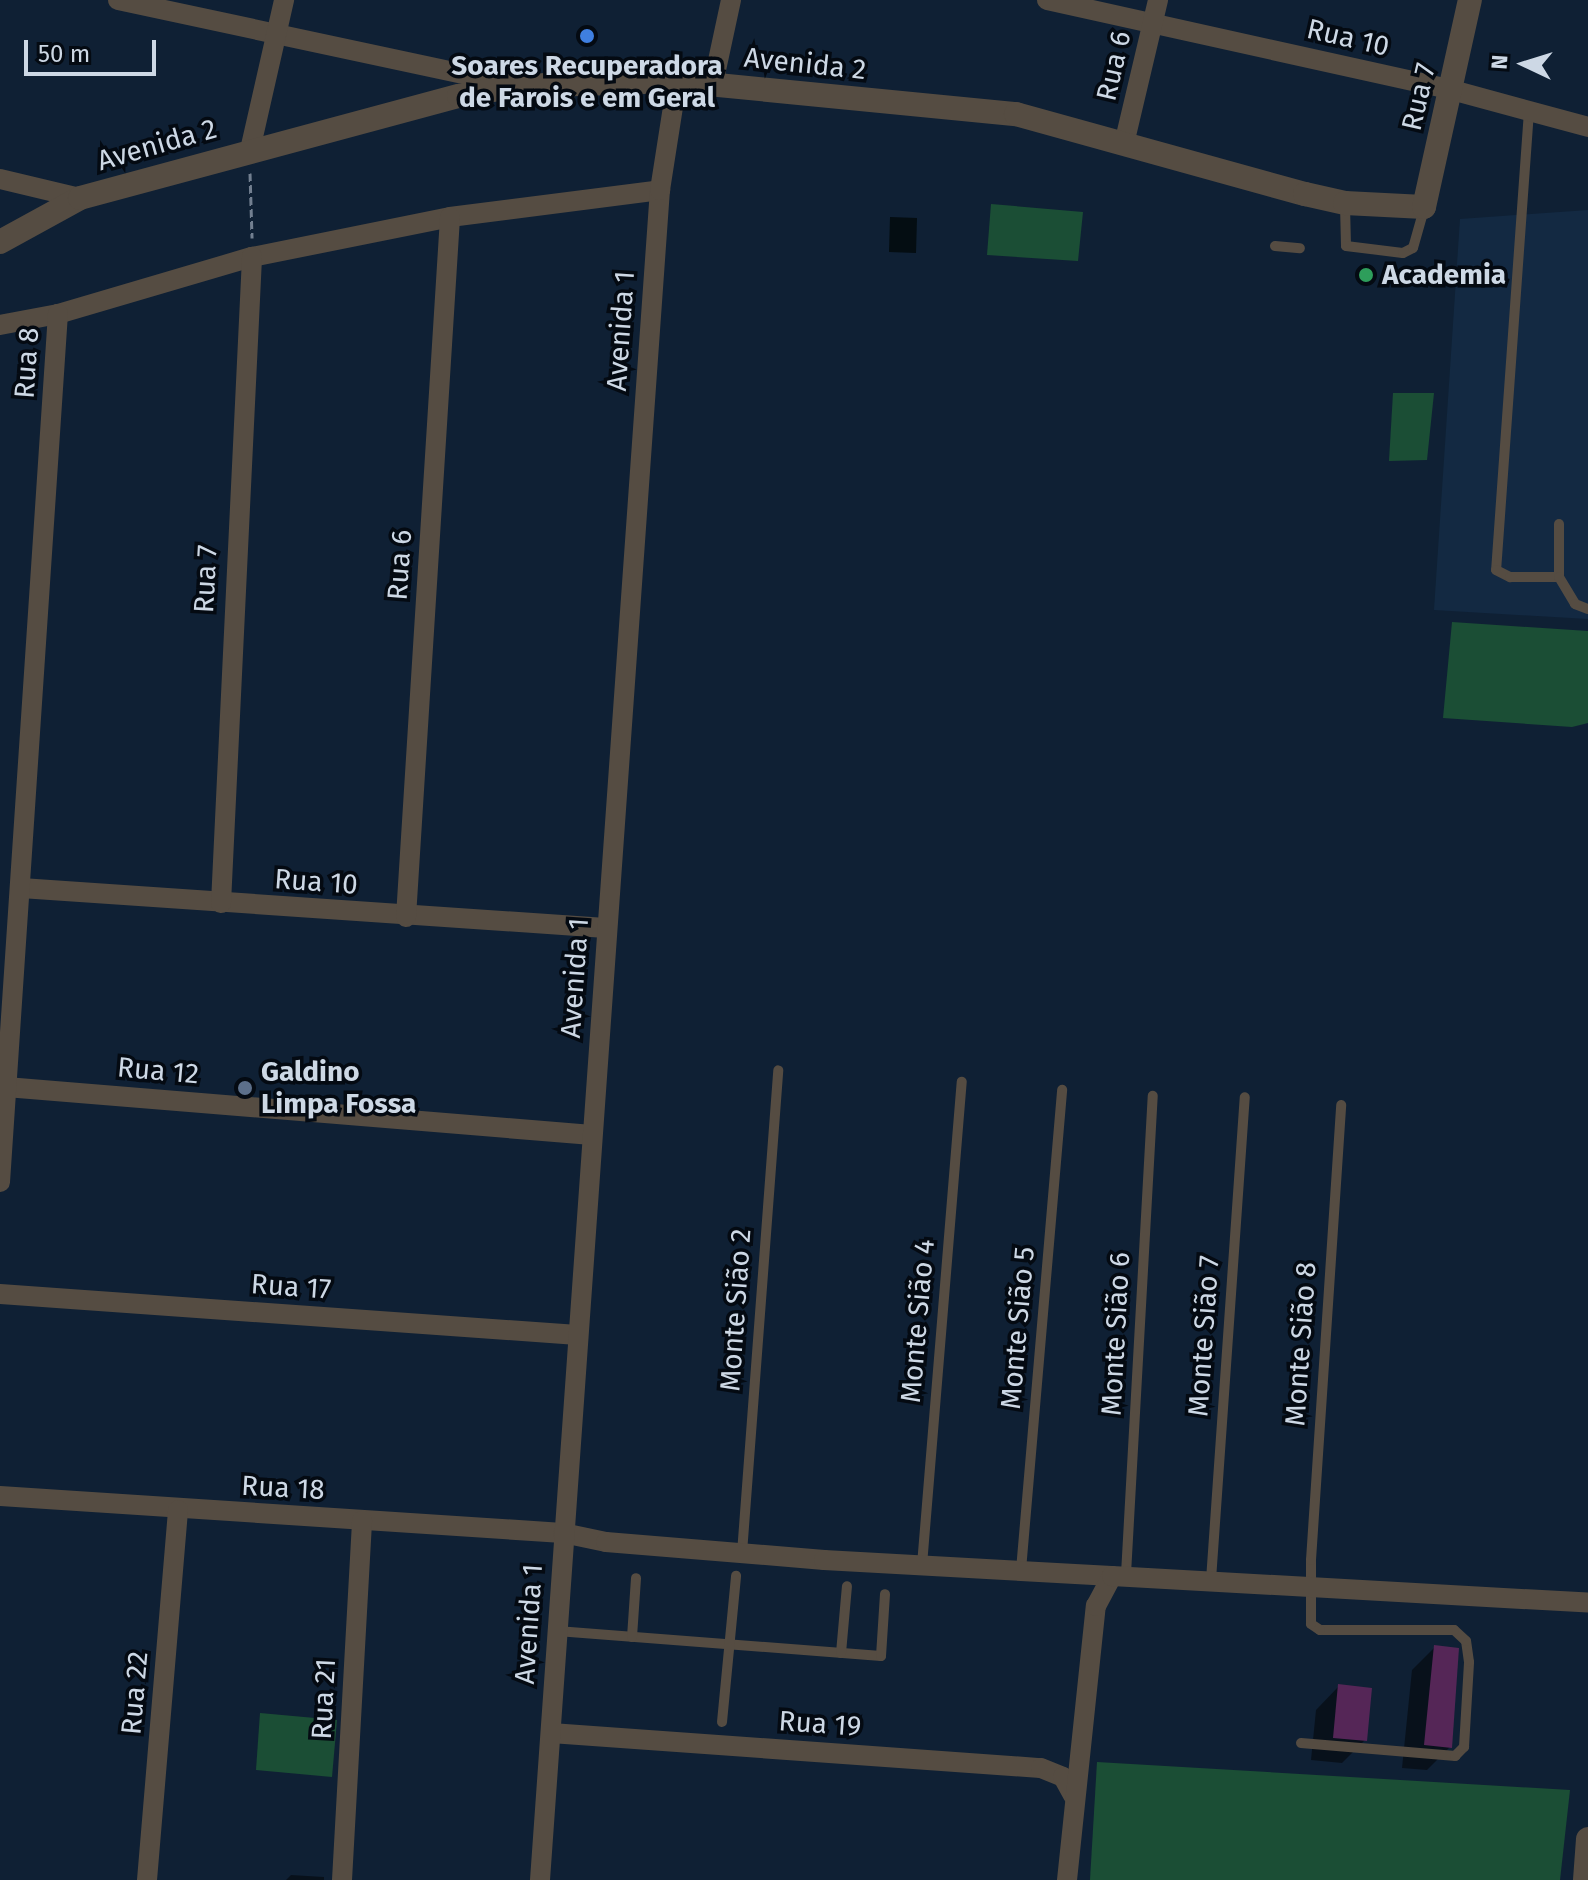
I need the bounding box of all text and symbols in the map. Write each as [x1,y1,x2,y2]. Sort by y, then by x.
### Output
street label: Rua 10 [1303,12,1393,64]
scale bar [28,24,160,74]
north arrow [1484,24,1564,104]
marker: Soares Recuperadora de Farois e em Geral [578,27,596,45]
street label: Rua 6 [1090,28,1138,104]
text: 50 m [38,40,90,68]
street label: Avenida 2 [742,41,868,87]
place label: Soares Recuperadora de Farois e em Geral [451,49,723,115]
text: N [1486,54,1514,71]
street label: Rua 7 [1395,60,1443,134]
street label: Avenida 2 [93,112,221,178]
place label: Academia [1382,258,1506,292]
marker: Academia [1357,266,1375,284]
street label: Avenida 1 [600,270,642,392]
street label: Rua 8 [8,326,46,400]
street label: Rua 6 [381,529,419,601]
street label: Rua 7 [187,544,225,614]
street label: Rua 10 [273,862,359,902]
street label: Avenida 1 [554,917,596,1039]
street label: Rua 12 [116,1051,200,1091]
place label: Galdino Limpa Fossa [261,1055,416,1121]
marker: Galdino Limpa Fossa [236,1079,254,1097]
street label: Monte Sião 2 [714,1228,758,1392]
street label: Monte Sião 4 [894,1238,942,1404]
street label: Monte Sião 5 [994,1245,1042,1411]
street label: Monte Sião 6 [1095,1251,1137,1417]
street label: Monte Sião 7 [1182,1254,1226,1418]
street label: Monte Sião 8 [1279,1261,1323,1427]
street label: Rua 17 [250,1267,332,1307]
street label: Rua 18 [240,1469,326,1507]
street label: Avenida 1 [508,1563,550,1685]
street label: Rua 22 [115,1650,155,1736]
street label: Rua 21 [305,1658,343,1740]
street label: Rua 19 [778,1704,862,1744]

